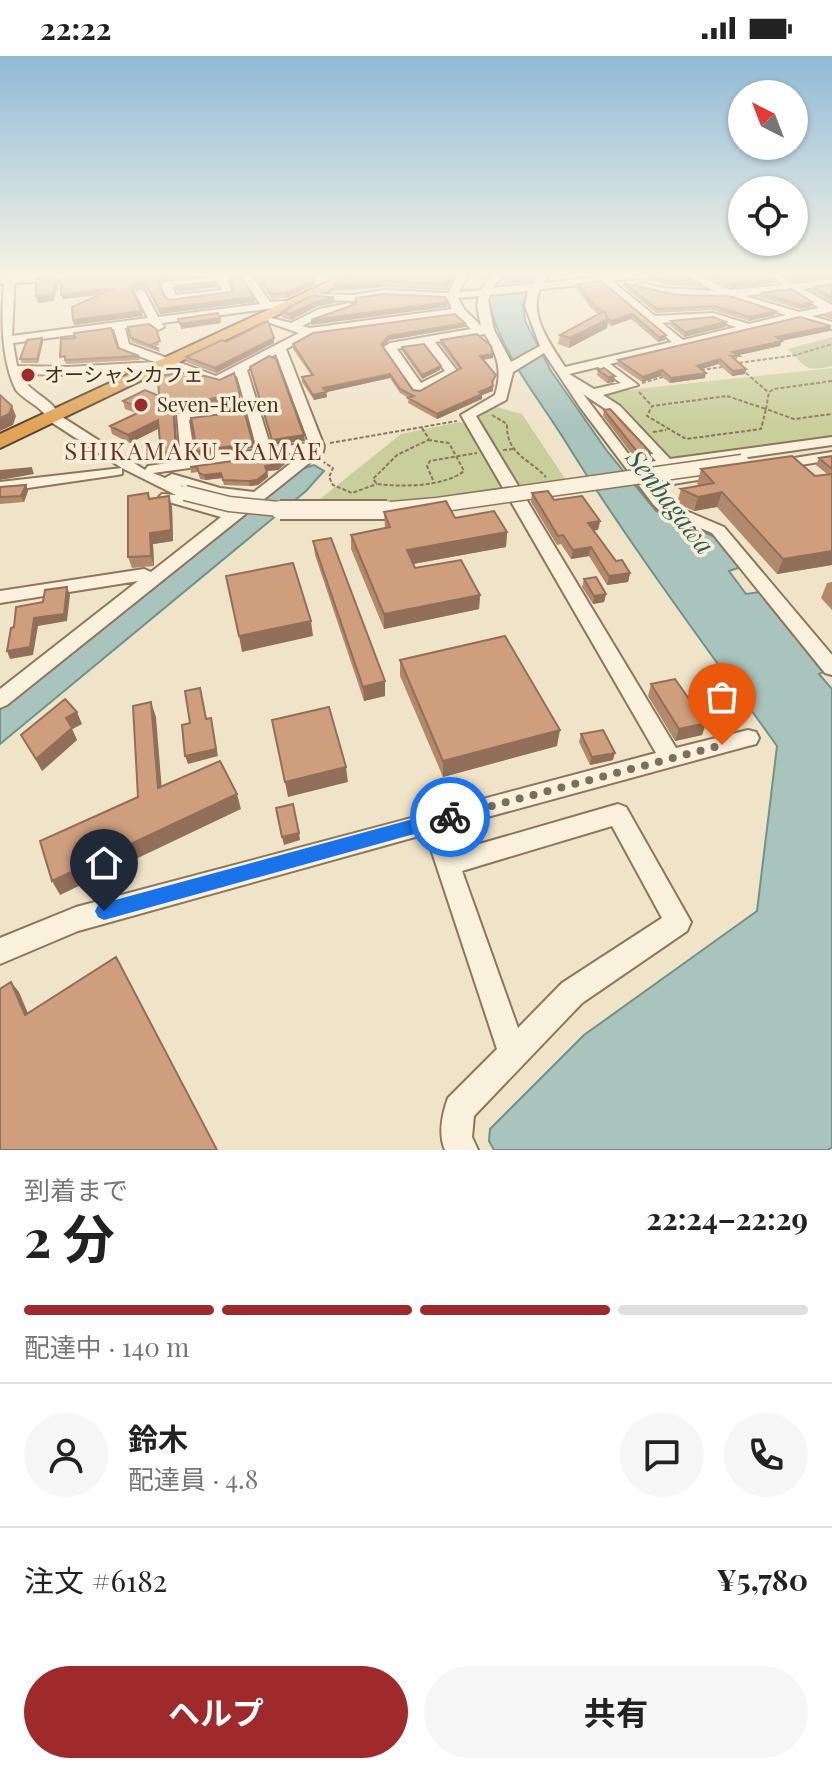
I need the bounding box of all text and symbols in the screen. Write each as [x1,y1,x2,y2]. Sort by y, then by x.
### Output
text: 22:22 [40,8,111,48]
north arrow [728,80,808,160]
map controls [728,80,808,256]
button: locate [728,176,808,256]
place label: オーシャンカフェ [44,360,204,387]
marker: オーシャンカフェ [19,366,37,384]
place label: Seven-Eleven [157,390,279,417]
marker: Seven-Eleven [132,396,150,414]
district label: SHIKAMAKU-KAMAE [64,434,324,466]
water label: Senbagawa [619,441,723,561]
pin [688,663,756,745]
icon: bag [700,675,744,719]
courier [410,777,490,857]
icon: bike [428,795,472,839]
pin [70,829,138,911]
icon: home [82,841,126,885]
text: 到着まで [24,1172,128,1207]
text: 22:24–22:29 [646,1198,808,1238]
text: 2 分 [24,1202,115,1271]
text: 配達中 · 140 m [24,1329,189,1364]
button: person [24,1413,108,1497]
button: chat [620,1413,704,1497]
button: phone [724,1413,808,1497]
text: 鈴木 [128,1418,188,1458]
text: 配達員 · 4.8 [128,1461,258,1496]
text: ¥5,780 [717,1559,808,1599]
text: 注文 #6182 [24,1560,167,1600]
button: ヘルプ [24,1666,408,1758]
button: 共有 [424,1666,808,1758]

